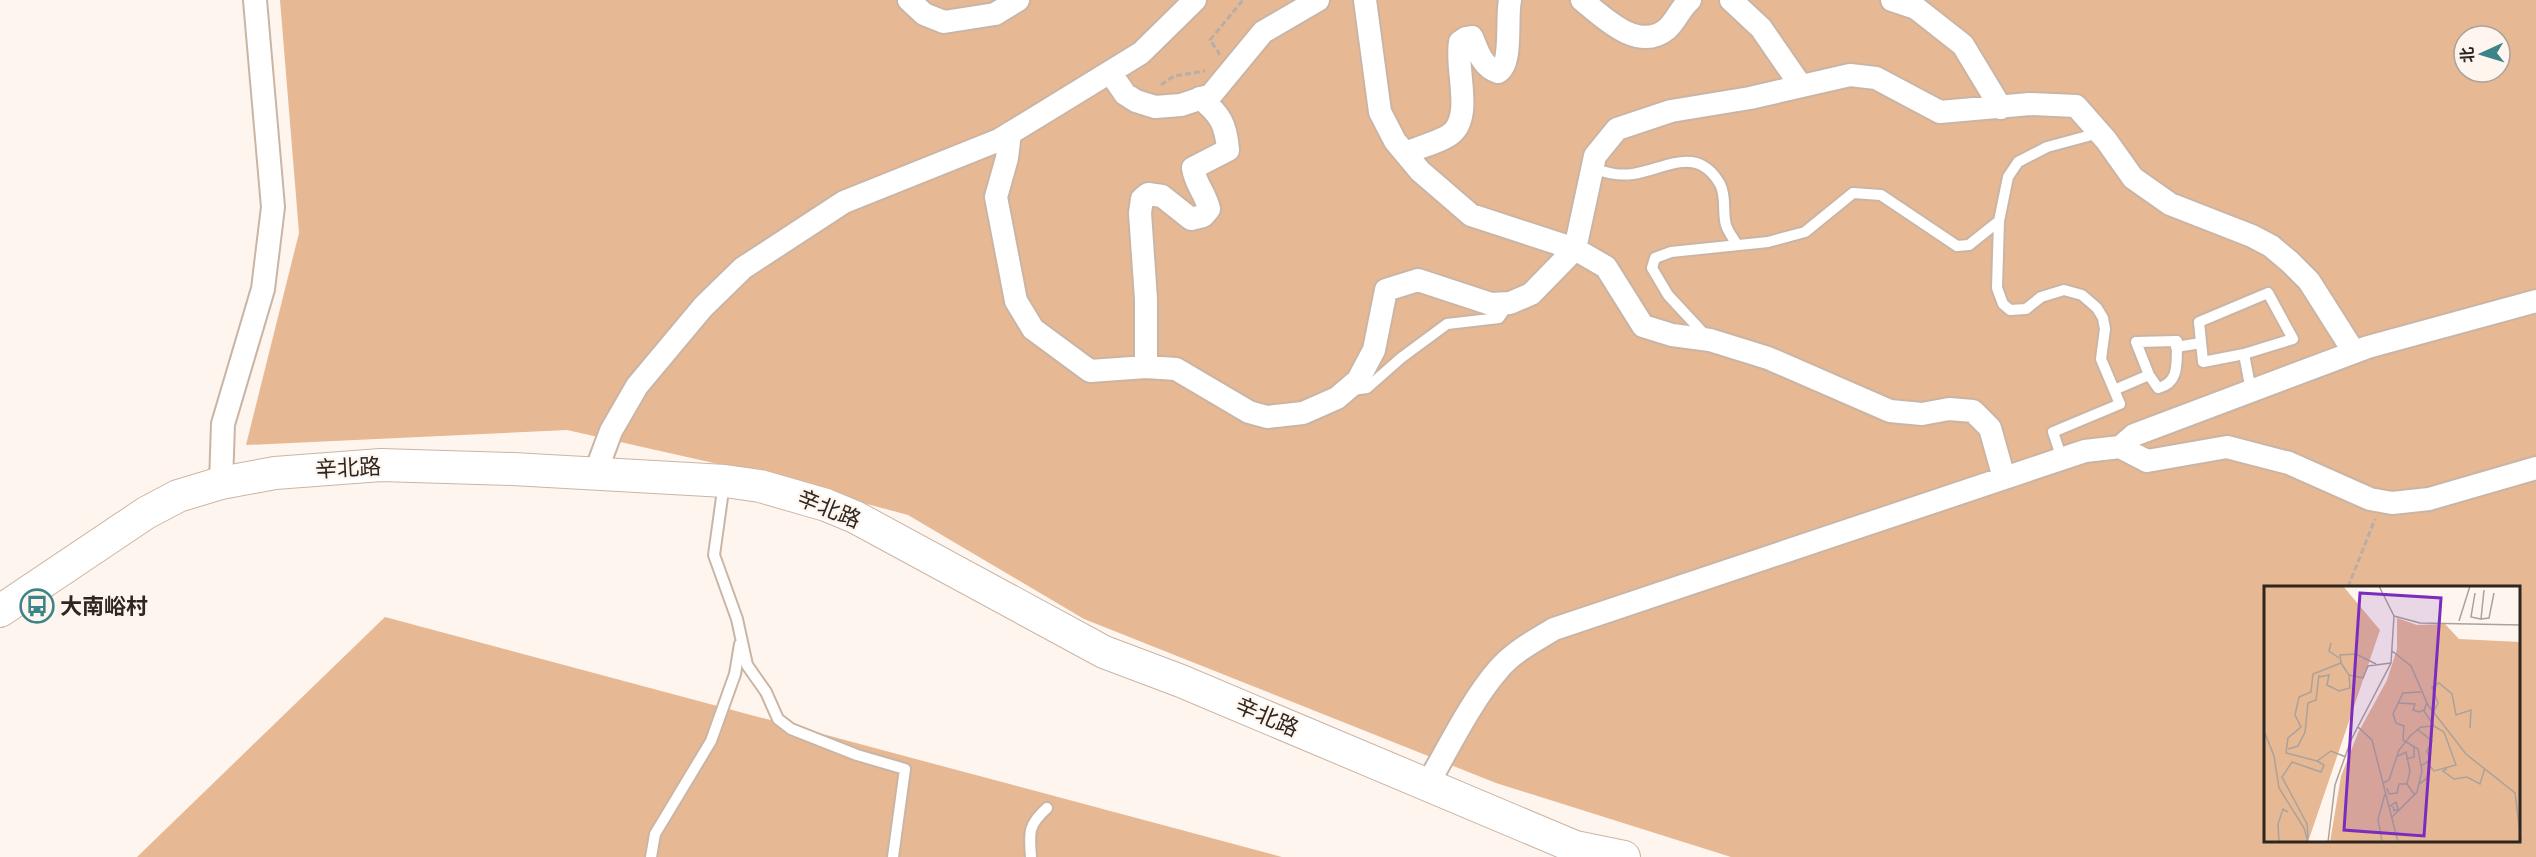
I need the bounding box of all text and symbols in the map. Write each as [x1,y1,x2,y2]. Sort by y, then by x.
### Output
north arrow [2452,24,2512,84]
text: 北 [2457,46,2479,64]
street label: 辛北路 [314,453,382,483]
street label: 辛北路 [793,484,865,534]
inset map [2264,586,2521,842]
bus stop icon: 大南峪村 [19,588,55,624]
place label: 大南峪村 [60,593,148,620]
street label: 辛北路 [1231,692,1303,742]

